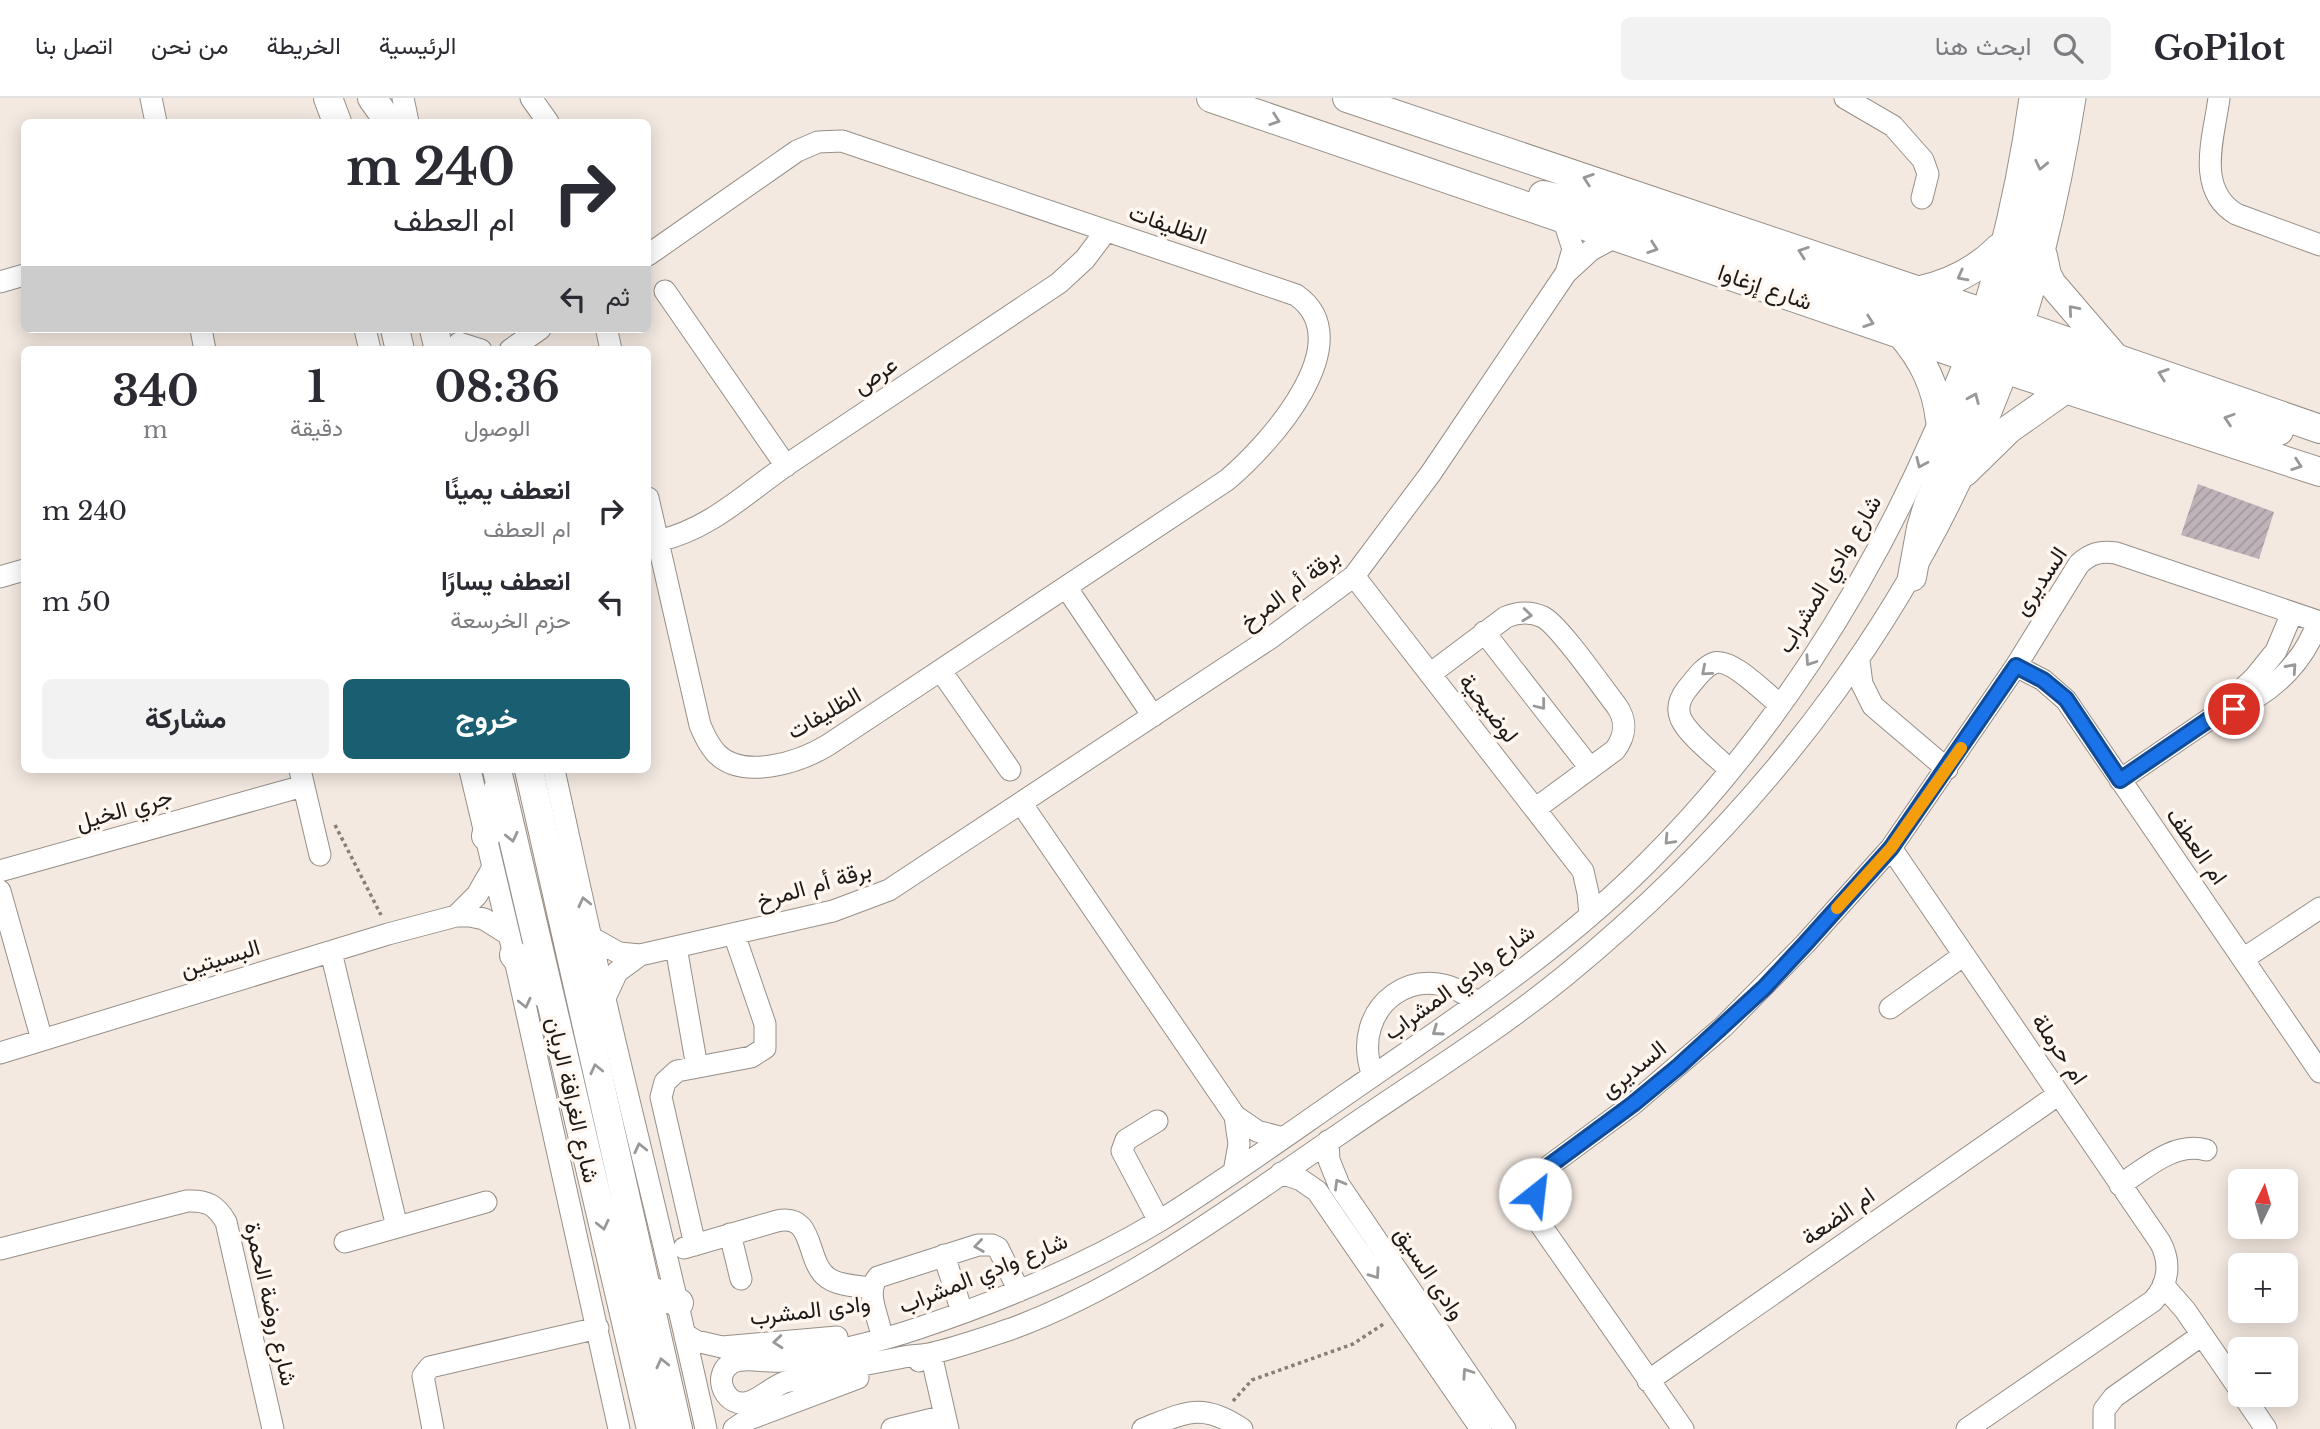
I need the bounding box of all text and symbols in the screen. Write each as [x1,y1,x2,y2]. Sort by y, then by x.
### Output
search box [1621,17,2111,80]
text: GoPilot [2153,28,2285,69]
icon: search [2049,29,2087,67]
text: ابحث هنا [1935,30,2031,62]
text: اتصل بنا [35,31,113,60]
text: من نحن [151,31,229,60]
text: الخريطة [267,31,341,60]
text: الرئيسية [379,31,456,60]
one-way arrow [1269,112,1281,126]
text: 240 m [346,137,515,198]
icon: right [539,147,630,238]
one-way arrow [2035,159,2050,171]
one-way arrow [1582,173,1595,187]
street label: الظليفات [1125,198,1211,250]
text: ام العطف [393,200,515,240]
one-way arrow [1647,240,1659,254]
one-way arrow [1798,246,1810,260]
street label: شارع إزغاوا [1714,258,1816,318]
one-way arrow [1956,267,1969,281]
icon: left [554,280,592,318]
text: ثم [606,281,630,313]
one-way arrow [2069,305,2081,318]
one-way arrow [1862,314,1874,328]
street label: عرص [847,350,903,401]
text: 1 [307,361,326,413]
text: 08:36 [434,361,560,413]
text: 340 [112,365,199,417]
one-way arrow [2158,368,2170,382]
one-way arrow [1966,392,1980,405]
one-way arrow [2223,413,2236,427]
text: دقيقة [290,414,343,442]
text: الوصول [464,414,530,442]
text: m [143,416,168,444]
one-way arrow [1915,456,1929,468]
one-way arrow [2291,456,2303,471]
text: انعطف يمينًا [444,474,571,506]
street label: شارع وادي المشراب [1771,490,1892,661]
icon: right [592,492,630,530]
text: 240 m [42,495,127,527]
text: ام العطف [483,515,571,543]
street label: السديرى [2007,541,2074,621]
street label: برقة أم المرخ [1234,542,1347,637]
text: انعطف يسارًا [441,565,571,597]
icon: left [592,583,630,621]
text: 50 m [42,586,111,618]
text: حزم الخرسعة [450,606,571,634]
one-way arrow [1521,607,1533,622]
one-way arrow [1806,653,1818,666]
one-way arrow [1701,662,1713,675]
one-way arrow [2284,663,2296,676]
street label: لوضيحية [1452,668,1525,749]
button: مشاركة [42,679,329,759]
button: خروج [343,679,630,759]
pin [2204,679,2264,739]
street label: الظليفات [782,681,866,745]
icon: arrive [2215,690,2253,728]
one-way arrow [1533,697,1545,710]
street label: جري الخيل [72,782,177,841]
street label: ام العطف [2160,802,2234,890]
one-way arrow [504,830,518,842]
one-way arrow [1664,831,1677,844]
street label: برقة أم المرخ [753,855,875,917]
one-way arrow [577,896,592,908]
street label: شارع وادي المشراب [1378,918,1543,1050]
street label: البسيتين [177,933,263,983]
one-way arrow [516,997,531,1009]
street label: ام حرملة [2025,1008,2094,1090]
street label: شارع الغرافة الريان [538,1014,606,1186]
one-way arrow [1432,1022,1445,1035]
street label: السديرى [1594,1034,1672,1105]
one-way arrow [589,1063,604,1075]
one-way arrow [634,1142,648,1154]
position arrow [1498,1157,1572,1231]
north arrow [2228,1169,2298,1239]
map controls [2228,1169,2298,1407]
one-way arrow [1334,1179,1347,1192]
street label: ام الضعة [1796,1181,1880,1252]
street label: شارع روضة الحمرة [237,1219,303,1389]
one-way arrow [594,1219,609,1231]
street label: وادى السيق [1389,1221,1471,1325]
street label: شارع وادي المشراب [895,1226,1073,1324]
one-way arrow [973,1238,985,1253]
button: + [2228,1253,2298,1323]
one-way arrow [1367,1266,1379,1279]
street label: وادى المشرب [748,1289,872,1332]
one-way arrow [772,1335,783,1350]
button: − [2228,1337,2298,1407]
one-way arrow [656,1357,671,1369]
one-way arrow [1463,1368,1475,1381]

